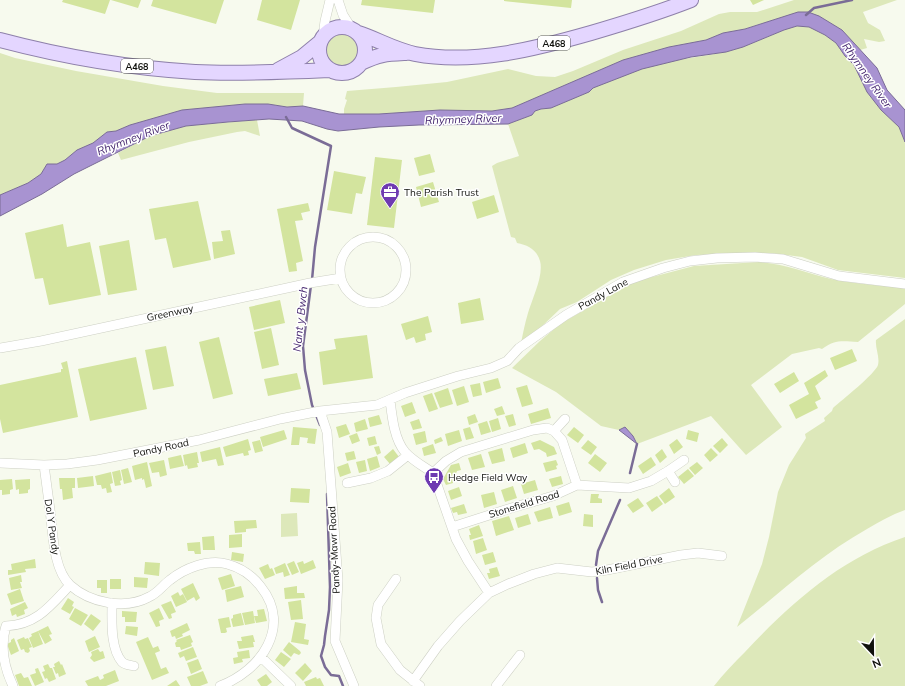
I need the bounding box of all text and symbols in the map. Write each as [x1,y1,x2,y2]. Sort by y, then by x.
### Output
road number: A468 [538,36,570,50]
water label: Rhymney River [839,40,895,111]
road number: A468 [121,59,153,73]
water label: Rhymney River [425,111,502,127]
water label: Rhymney River [95,117,172,158]
office icon: The Parish Trust [379,181,401,209]
place label: The Parish Trust [404,186,479,199]
street label: Pandy Lane [576,275,630,313]
water label: Nant y Bwch [290,286,310,352]
street label: Greenway [145,302,195,324]
street label: Pandy Road [132,436,190,460]
bus stop icon: Hedge Field Way [423,466,445,494]
place label: Hedge Field Way [448,471,528,484]
street label: Stonefield Road [487,487,561,521]
street label: Dol Y Pandy [42,498,62,556]
street label: Pandy-Mawr Road [325,506,343,594]
street label: Kiln Field Drive [594,552,664,578]
north arrow [853,634,893,674]
text: N [870,655,883,671]

